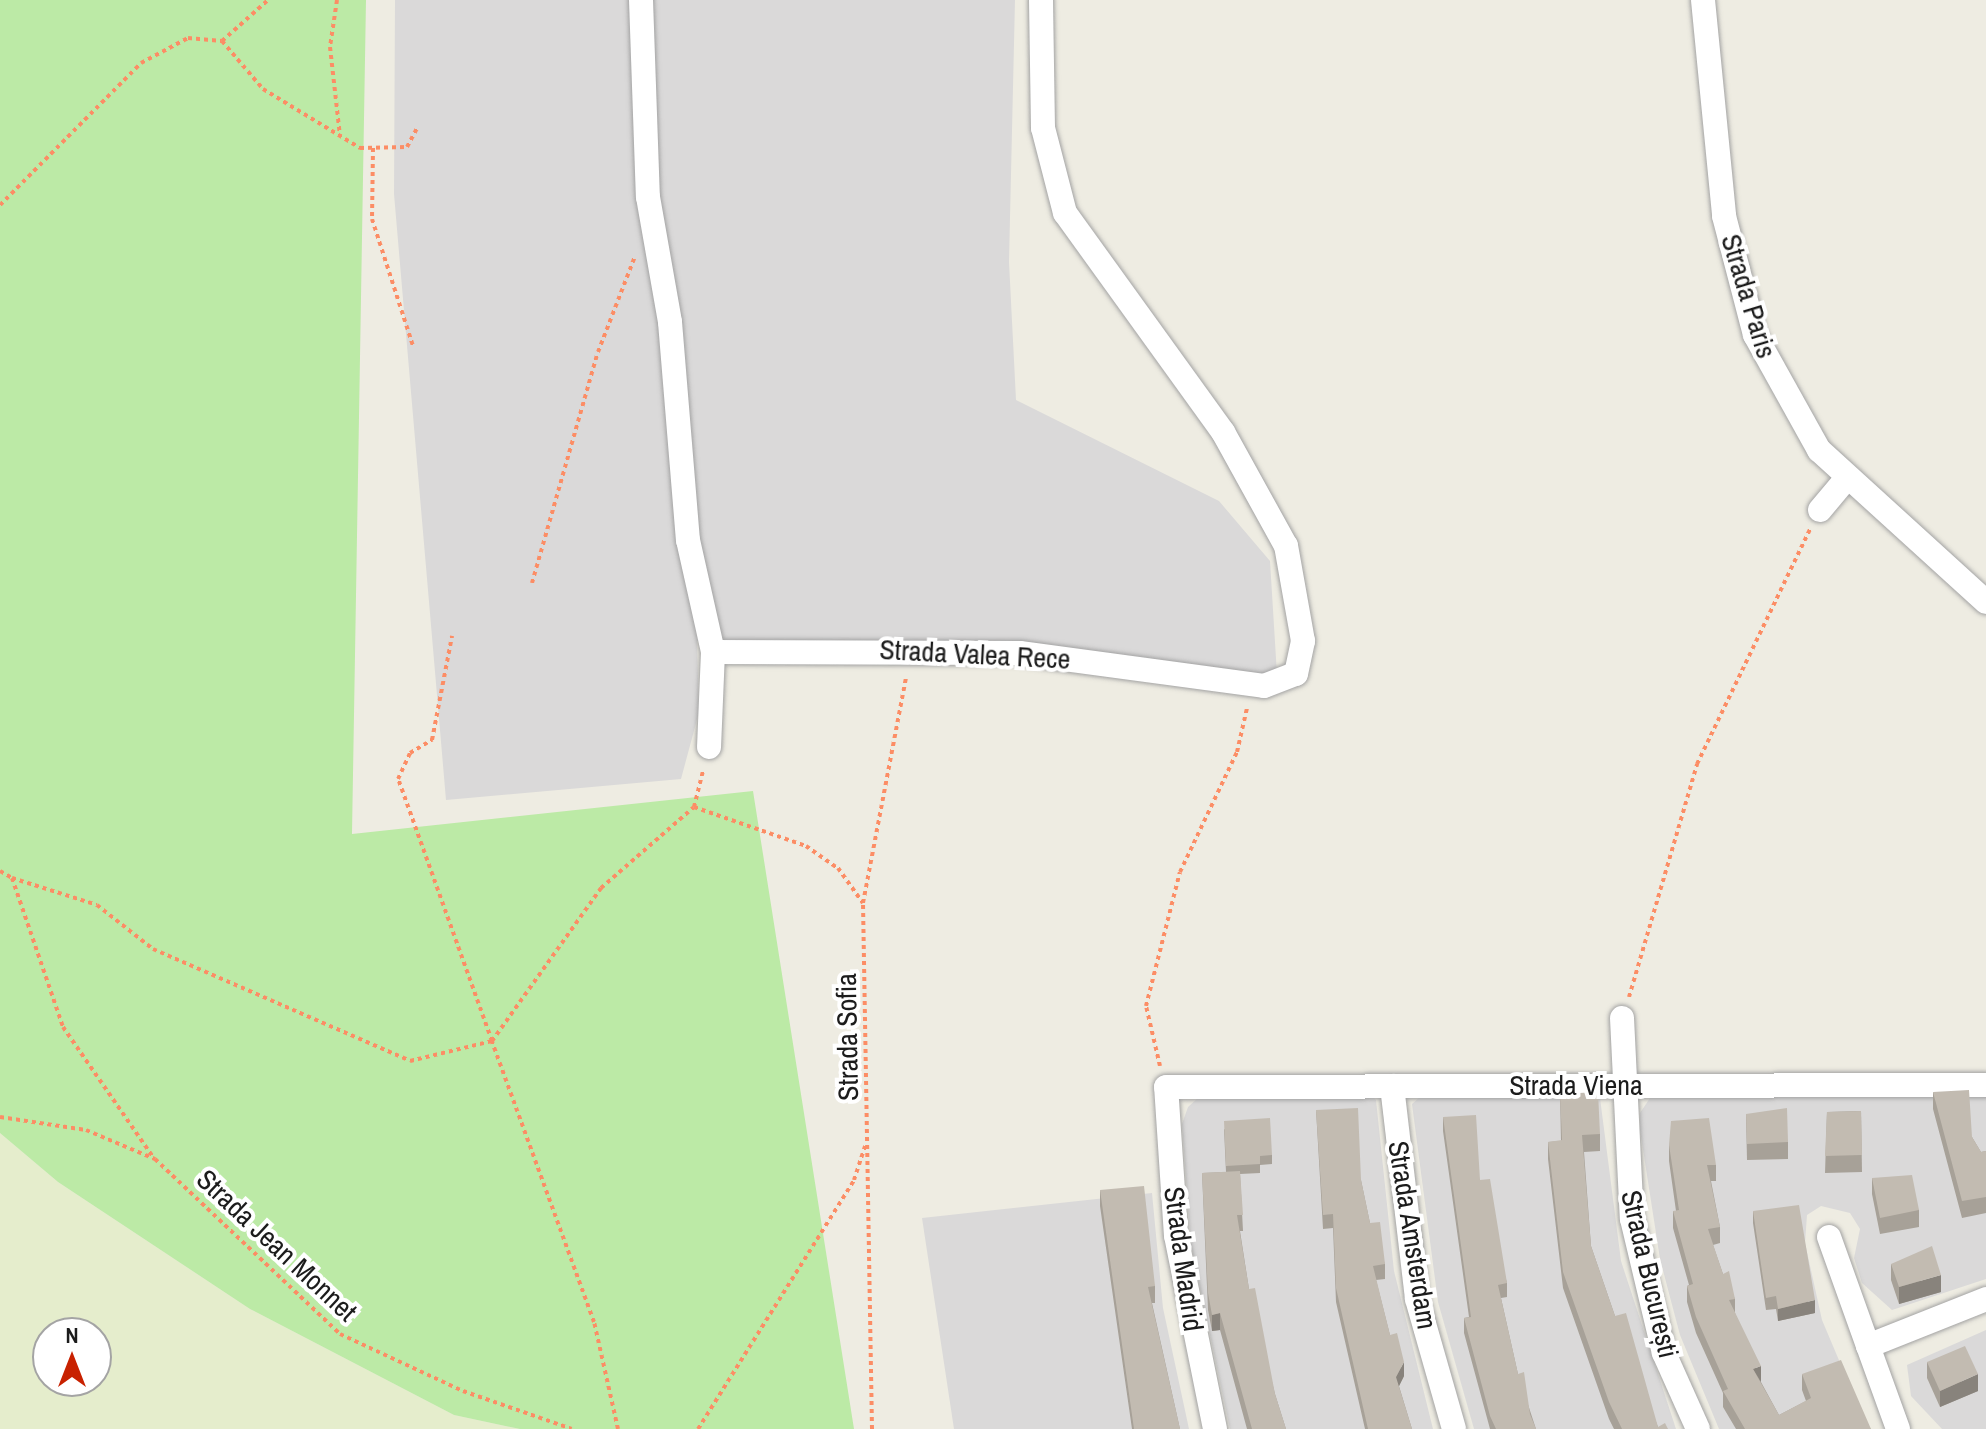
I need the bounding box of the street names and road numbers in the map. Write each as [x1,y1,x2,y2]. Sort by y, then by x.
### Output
street label: Strada Paris [1714,230,1784,362]
street label: Strada Valea Rece [879,632,1071,676]
street label: Strada Sofia [829,973,865,1101]
street label: Strada Viena [1509,1068,1643,1102]
street label: Strada Amsterdam [1381,1138,1445,1332]
street label: Strada Jean Monnet [190,1162,364,1328]
street label: Strada Madrid [1157,1185,1211,1333]
street label: Strada București [1614,1187,1686,1361]

